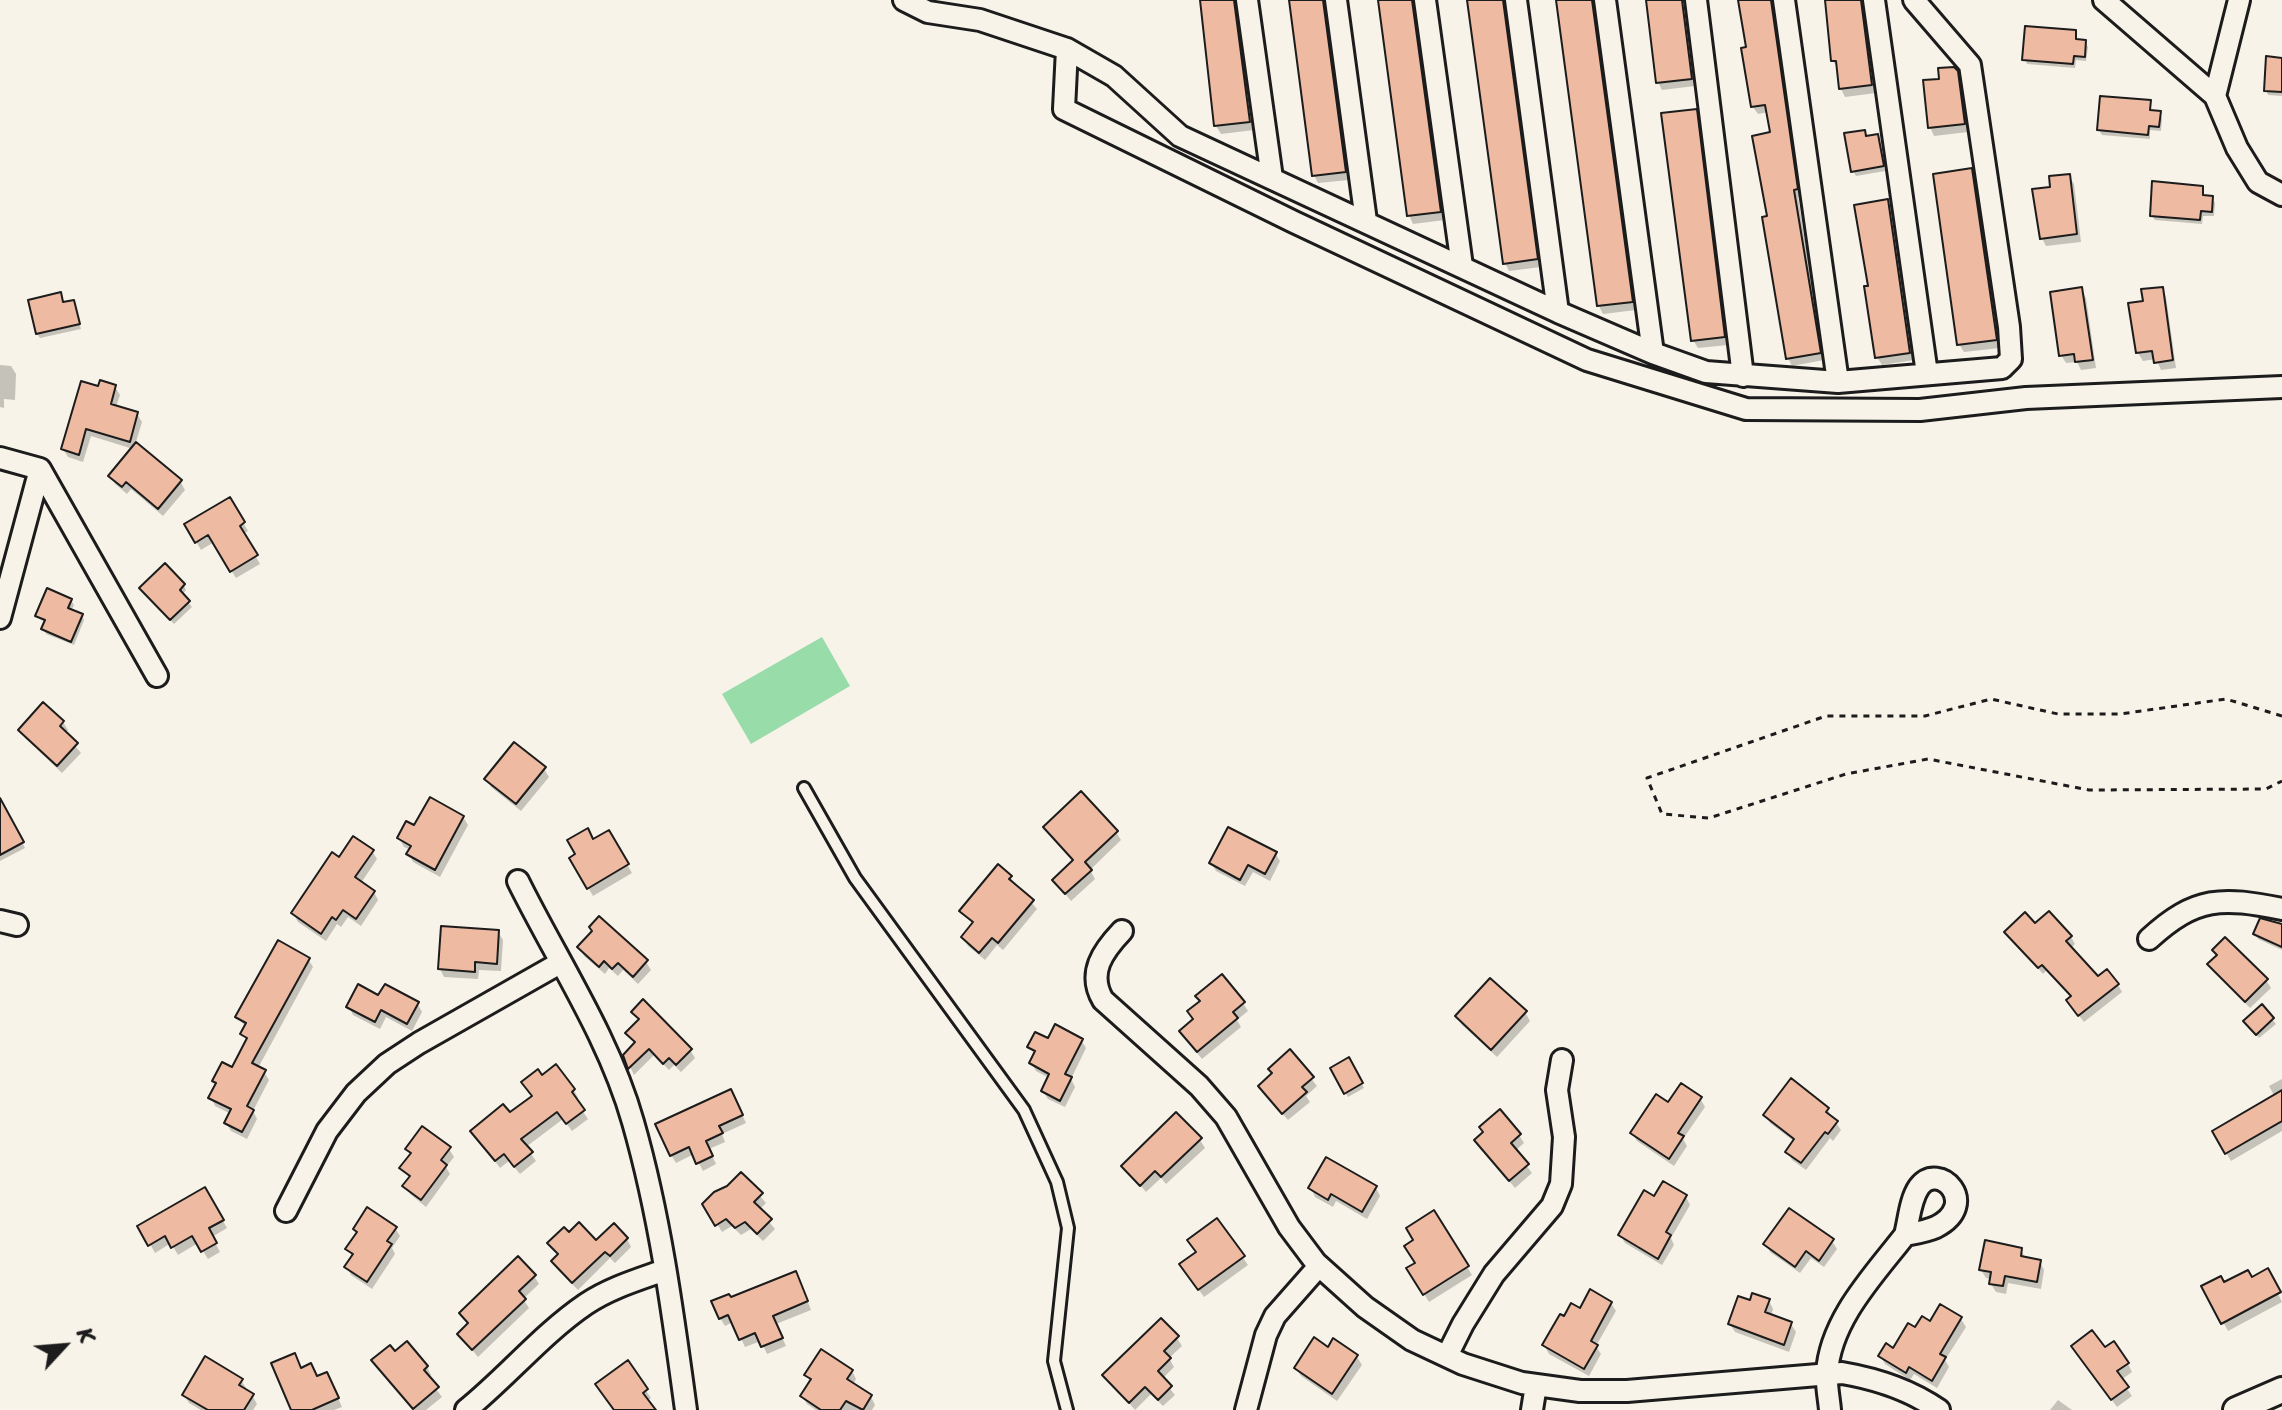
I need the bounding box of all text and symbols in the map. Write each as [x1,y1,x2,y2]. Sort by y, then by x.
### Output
north arrow [24,1306,104,1386]
text: K [66,1321,106,1350]

